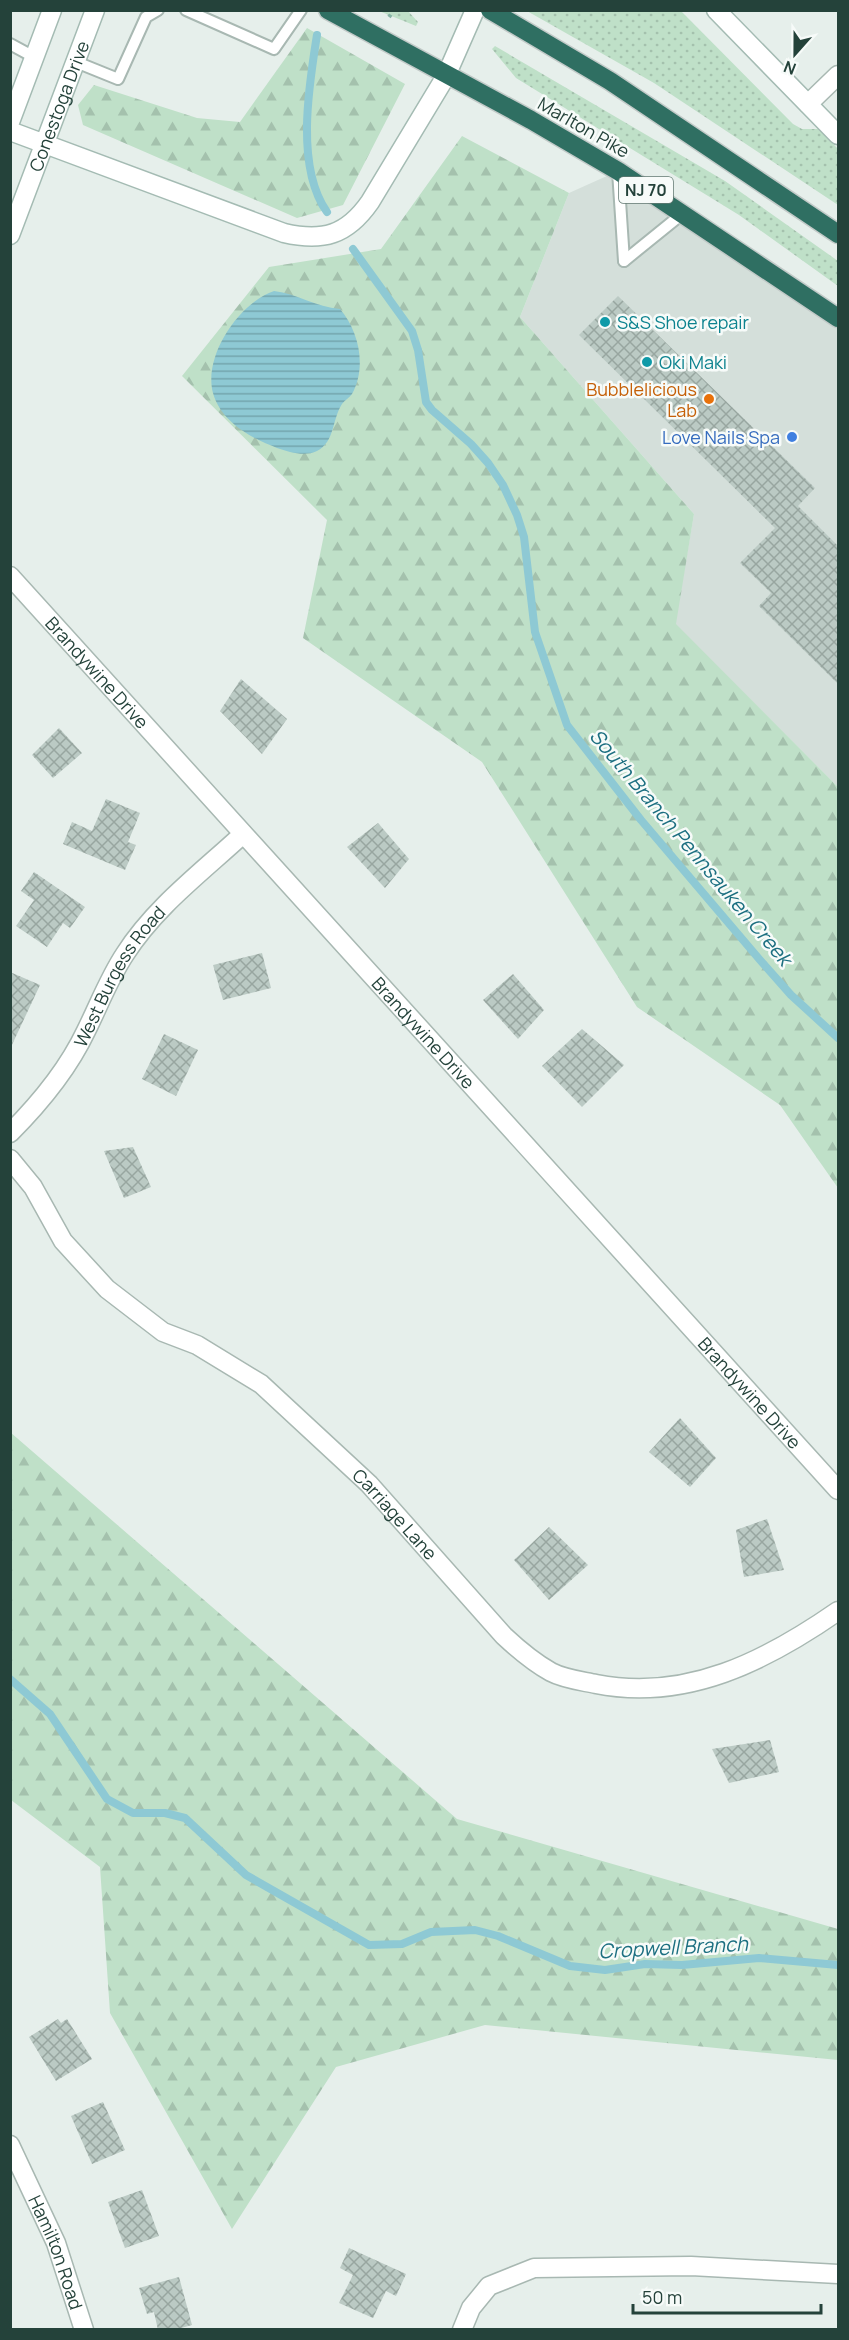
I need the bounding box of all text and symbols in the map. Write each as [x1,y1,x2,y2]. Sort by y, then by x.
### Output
north arrow [765,24,825,84]
street label: Conestoga Drive [23,37,94,175]
text: N [780,56,799,80]
street label: Marlton Pike [534,91,634,163]
road number: NJ 70 [619,177,673,203]
place label: S&S Shoe repair [617,310,749,334]
marker: S&S Shoe repair [598,315,612,329]
place label: Oki Maki [659,350,727,374]
marker: Oki Maki [640,355,654,369]
place label: Bubblelicious Lab [586,377,697,422]
marker: Bubblelicious Lab [702,392,716,406]
place label: Love Nails Spa [662,425,780,449]
marker: Love Nails Spa [785,430,799,444]
street label: Brandywine Drive [40,611,154,733]
water label: South Branch Pennsauken Creek [584,723,800,973]
street label: West Burgess Road [68,900,170,1051]
street label: Brandywine Drive [367,972,480,1094]
street label: Brandywine Drive [693,1332,807,1454]
street label: Carriage Lane [348,1463,443,1565]
water label: Cropwell Branch [598,1930,749,1964]
street label: Hamilton Road [23,2191,89,2312]
scale bar [633,2277,820,2315]
text: 50 m [642,2285,682,2309]

